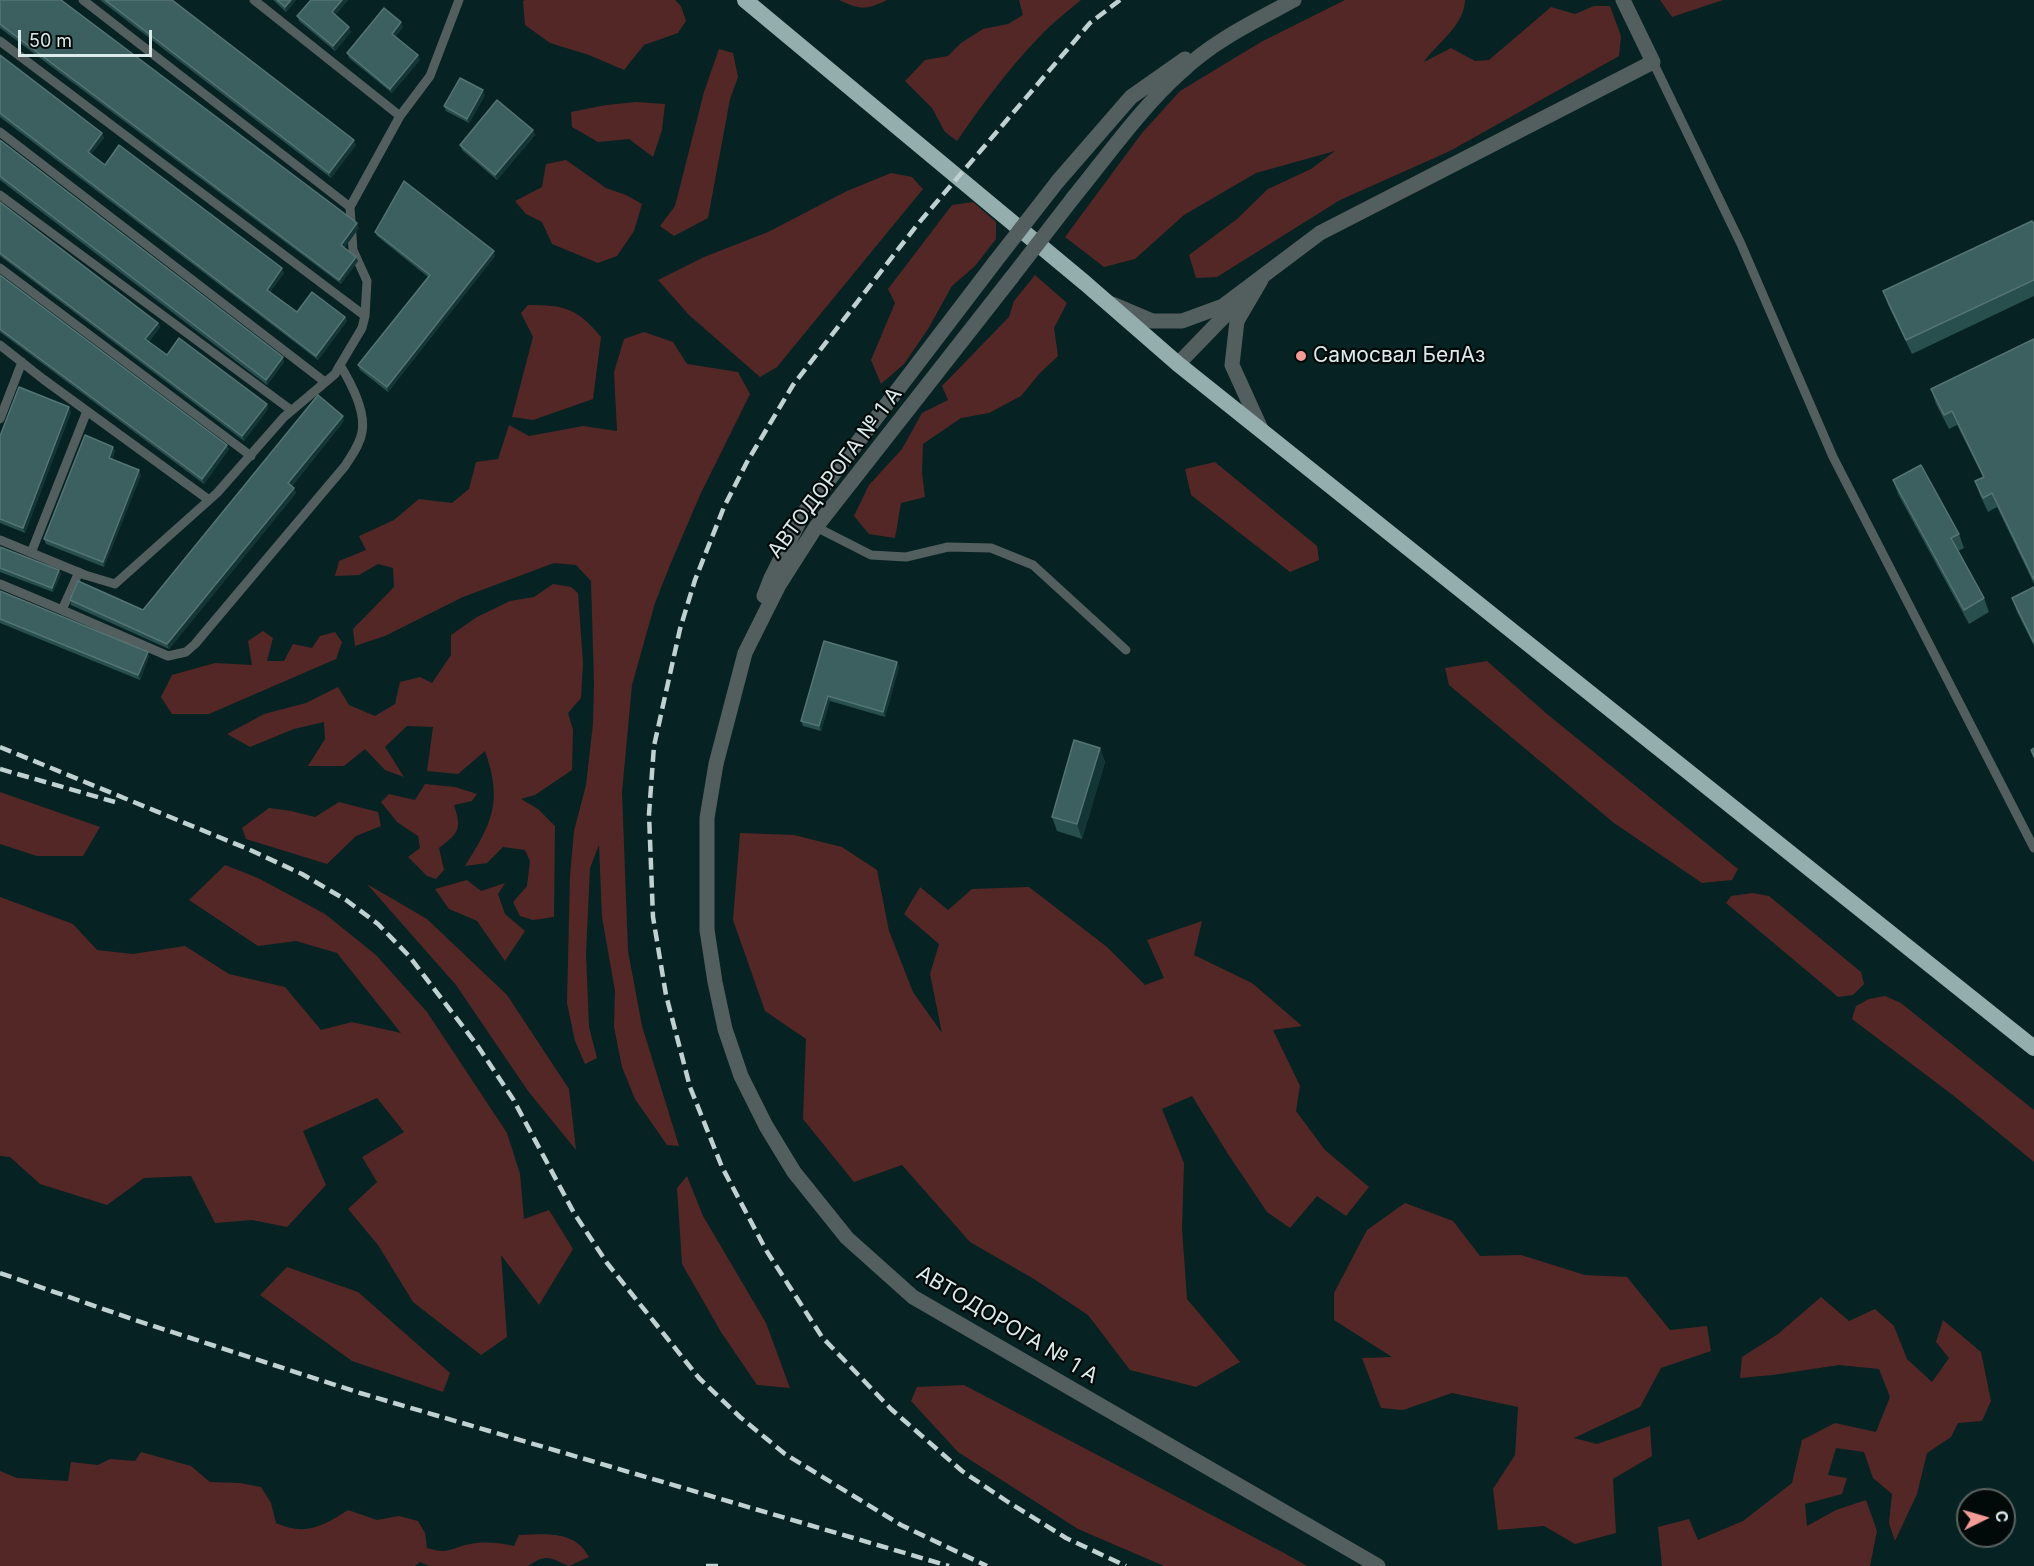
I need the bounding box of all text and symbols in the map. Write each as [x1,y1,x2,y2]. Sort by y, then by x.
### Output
scale bar [21,18,154,56]
text: 50 m [29,30,72,51]
place label: Самосвал БелАз [1313,343,1485,369]
marker: Самосвал БелАз [1294,349,1308,363]
street label: АВТОДОРОГА № 1 А [763,383,907,563]
street label: АВТОДОРОГА № 1 А [912,1261,1102,1389]
north arrow [1956,1488,2016,1548]
text: С [1991,1510,2012,1523]

